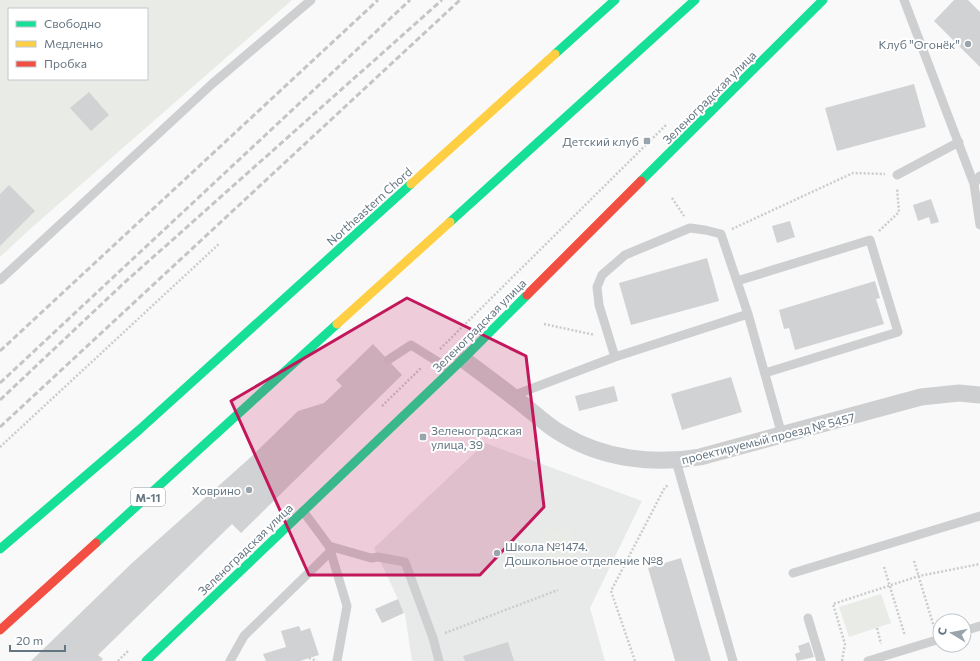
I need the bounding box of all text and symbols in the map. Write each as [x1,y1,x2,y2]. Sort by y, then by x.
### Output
legend [8,8,148,80]
text: Свободно [44,16,101,30]
text: Медленно [44,36,103,50]
place label: Клуб "Огонёк" [879,37,960,51]
marker: Клуб "Огонёк" [963,39,973,49]
street label: Зеленоградская улица [660,48,758,146]
text: Пробка [44,56,87,70]
place label: Детский клуб [562,134,639,148]
marker: Детский клуб [642,136,652,146]
street label: Northeastern Chord [324,164,415,248]
street label: Зеленоградская улица [430,276,528,374]
street label: проектируемый проезд № 5457 [680,410,856,466]
place label: Зеленоградская улица, 39 [431,423,522,451]
marker: Зеленоградская улица, 39 [418,432,428,442]
place label: Ховрино [192,483,241,497]
marker: Ховрино [244,485,254,495]
road number: М-11 [131,488,165,506]
street label: Зеленоградская улица [195,500,295,598]
place label: Школа №1474. Дошкольное отделение №8 [505,539,663,567]
marker: Школа №1474. Дошкольное отделение №8 [492,548,502,558]
north arrow [932,613,972,653]
text: С [935,626,949,636]
scale bar [10,627,65,653]
text: 20 m [16,633,43,647]

